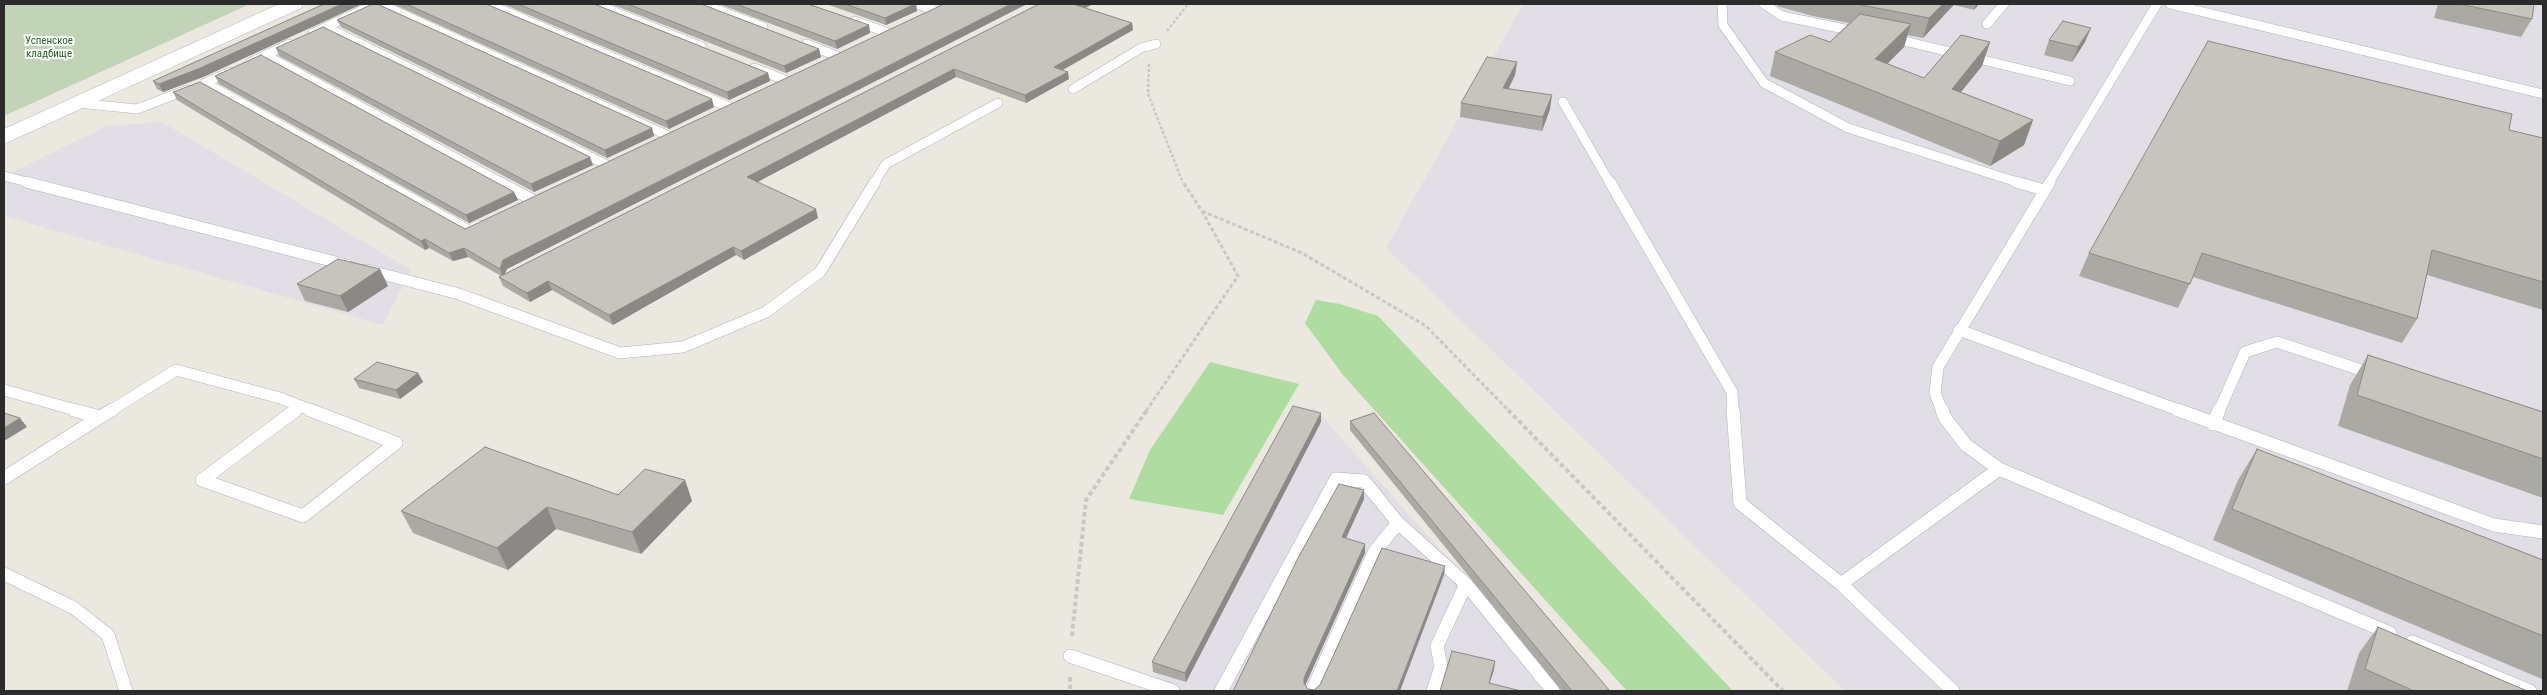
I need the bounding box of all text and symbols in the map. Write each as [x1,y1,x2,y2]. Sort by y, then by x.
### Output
park label: Успенское кладбище [25,34,73,60]

